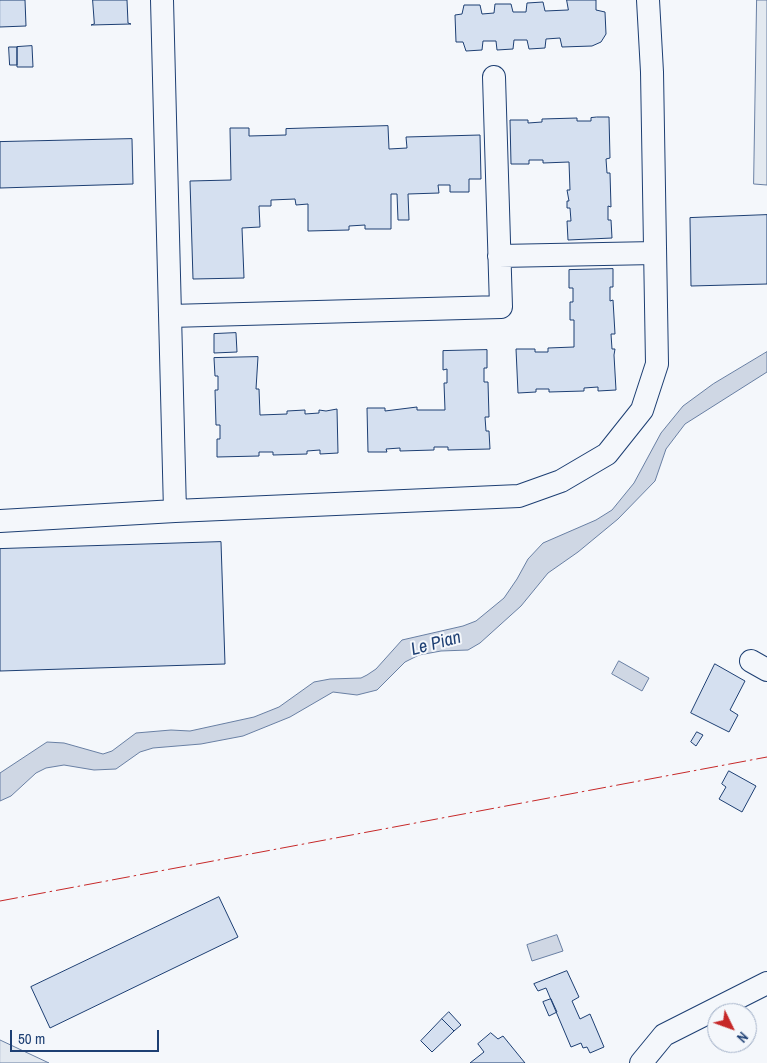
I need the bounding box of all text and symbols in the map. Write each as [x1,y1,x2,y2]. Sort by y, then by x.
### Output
water label: Le Pian [409,627,463,661]
north arrow [707,1003,757,1053]
scale bar [12,1020,161,1052]
text: 50 m [18,1028,45,1049]
text: N [733,1028,752,1046]

